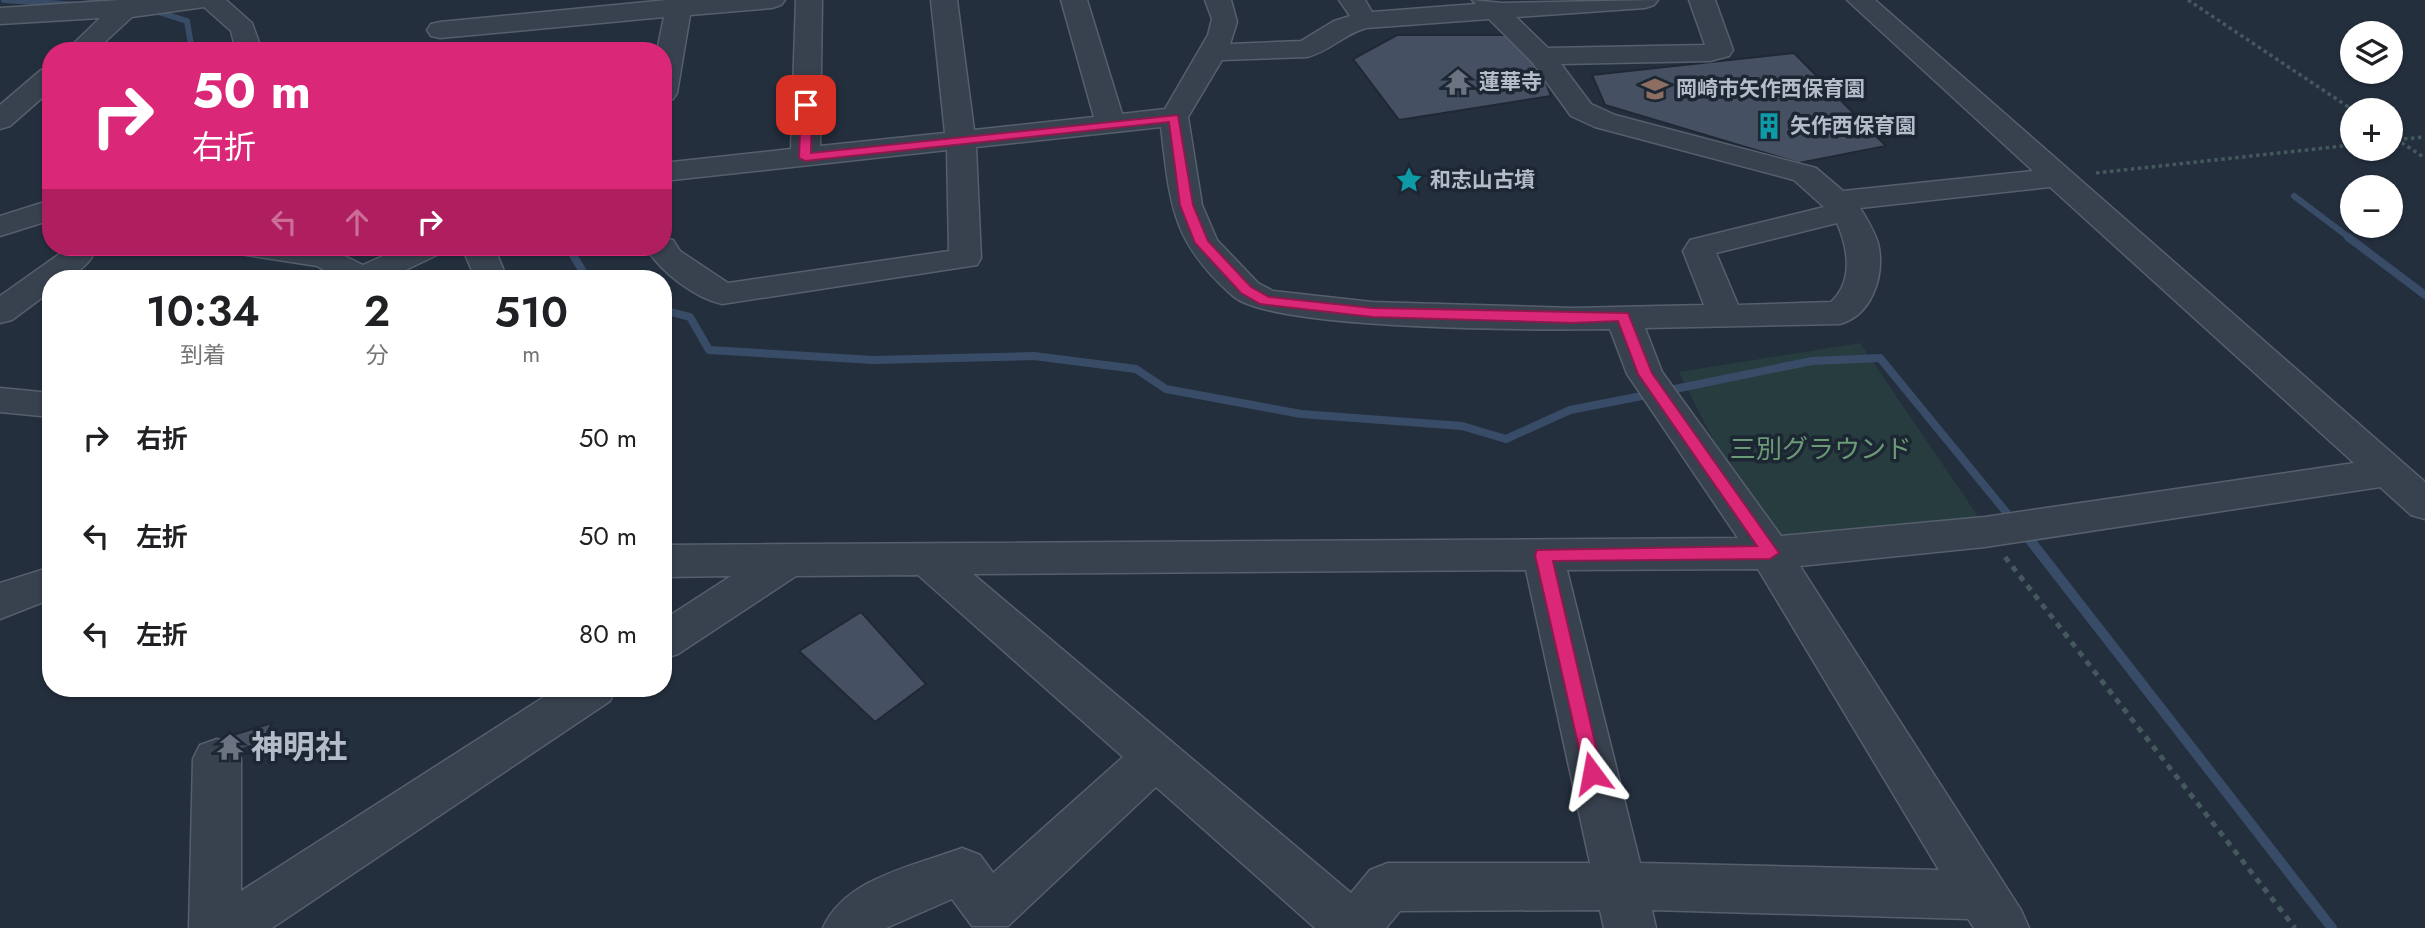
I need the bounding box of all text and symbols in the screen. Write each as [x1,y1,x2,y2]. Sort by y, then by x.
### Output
map controls [2340,21,2403,238]
button: layers [2340,21,2403,84]
text: 50 m [192,56,311,126]
temple icon: 蓮華寺 [1443,67,1473,97]
place label: 蓮華寺 [1479,67,1542,97]
icon: right [77,70,168,161]
school or university icon: 岡崎市矢作西保育園 [1640,74,1670,104]
place label: 岡崎市矢作西保育園 [1676,74,1865,104]
pin [776,75,836,135]
icon: arrive [787,86,825,124]
button: + [2340,98,2403,161]
building icon: 矢作西保育園 [1754,111,1784,141]
place label: 矢作西保育園 [1790,111,1916,141]
text: 右折 [192,124,256,170]
place icon: 和志山古墳 [1394,165,1424,195]
place label: 和志山古墳 [1430,165,1535,195]
button: − [2340,175,2403,238]
icon: left [265,203,303,241]
icon: ahead [338,203,376,241]
icon: right [411,203,449,241]
text: 10:34 [146,281,260,342]
text: 2 [364,281,390,342]
text: 510 [494,282,568,343]
text: m [522,337,540,371]
text: 到着 [180,338,226,372]
text: 分 [366,338,389,372]
icon: right [77,419,115,457]
text: 50 m [579,419,637,457]
text: 右折 [136,420,188,458]
park label: 三別グラウンド [1730,430,1912,468]
icon: left [77,517,115,555]
text: 50 m [579,517,637,555]
text: 左折 [136,518,188,556]
icon: left [77,615,115,653]
text: 80 m [579,615,637,653]
text: 左折 [136,616,188,654]
place label: 神明社 [251,724,347,770]
temple icon: 神明社 [215,732,245,762]
position arrow [1555,736,1629,810]

